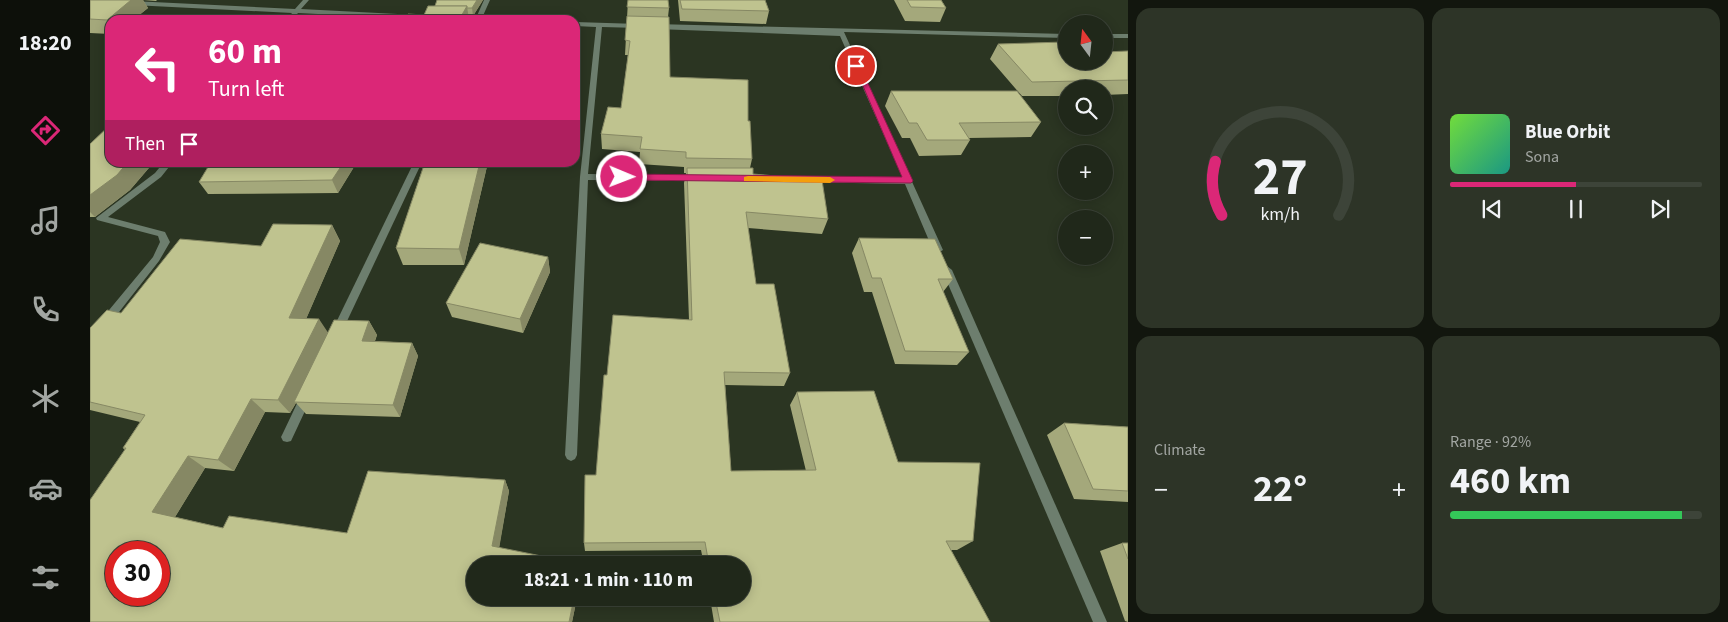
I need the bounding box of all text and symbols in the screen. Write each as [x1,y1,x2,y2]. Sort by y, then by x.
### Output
north arrow [1058,15,1112,70]
map controls [1058,15,1113,265]
text: 18:20 [18,27,72,59]
text: 60 m [208,27,282,77]
icon: left [125,35,190,100]
pin [835,45,877,87]
icon: arrive [842,52,870,80]
text: Turn left [208,73,284,105]
button: search [1058,80,1113,135]
icon: directions [28,113,63,148]
text: Blue Orbit [1525,119,1610,146]
icon: arrive [175,130,203,158]
text: Then [125,131,165,158]
text: 27 [1253,141,1307,215]
button: + [1058,145,1113,200]
text: Sona [1525,146,1559,168]
position arrow [595,150,647,202]
icon: previous [1478,195,1506,223]
icon: pause [1562,195,1590,223]
icon: next [1646,195,1674,223]
text: km/h [1260,202,1300,227]
icon: music [28,203,63,238]
button: − [1058,210,1113,265]
icon: phone [28,292,63,327]
icon: climate [28,381,63,416]
text: Range · 92% [1450,431,1531,453]
text: Climate [1154,439,1205,461]
text: 460 km [1450,454,1571,508]
text: 22° [1253,462,1307,516]
text: − [1154,470,1168,510]
text: + [1392,470,1406,510]
icon: car [28,471,63,506]
speed limit sign: 30 [105,541,170,606]
icon: filters [28,560,63,595]
text: 18:21 · 1 min · 110 m [524,567,693,594]

